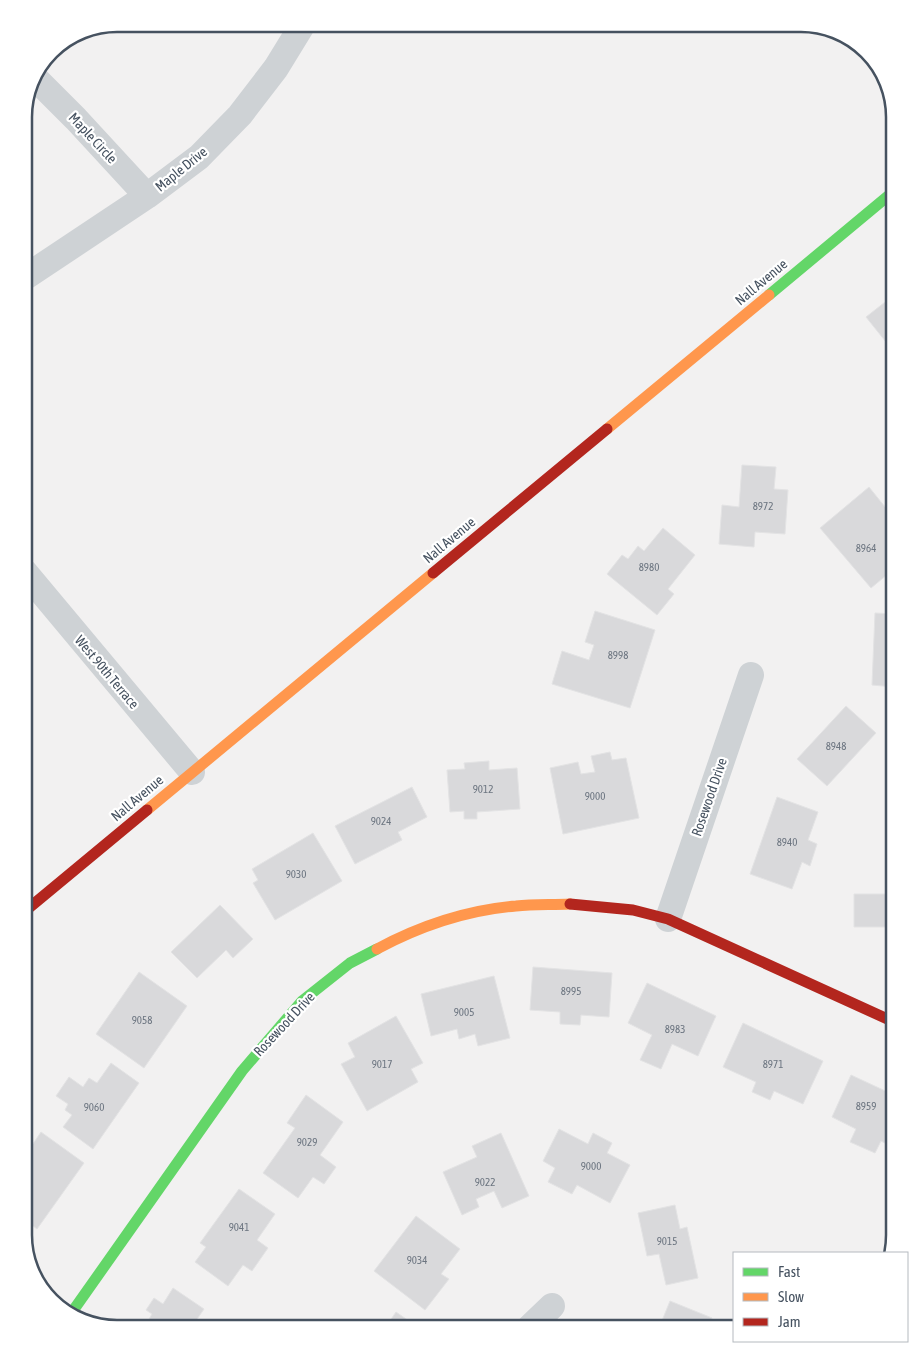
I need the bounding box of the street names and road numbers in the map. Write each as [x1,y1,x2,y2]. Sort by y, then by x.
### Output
street label: Maple Circle [66,109,120,167]
street label: Maple Drive [152,143,210,195]
street label: Nall Avenue [732,256,790,308]
street label: Nall Avenue [420,514,478,566]
street label: West 90th Terrace [72,632,142,712]
street label: Rosewood Drive [688,756,730,838]
street label: Nall Avenue [108,772,166,824]
street label: Rosewood Drive [250,989,318,1059]

